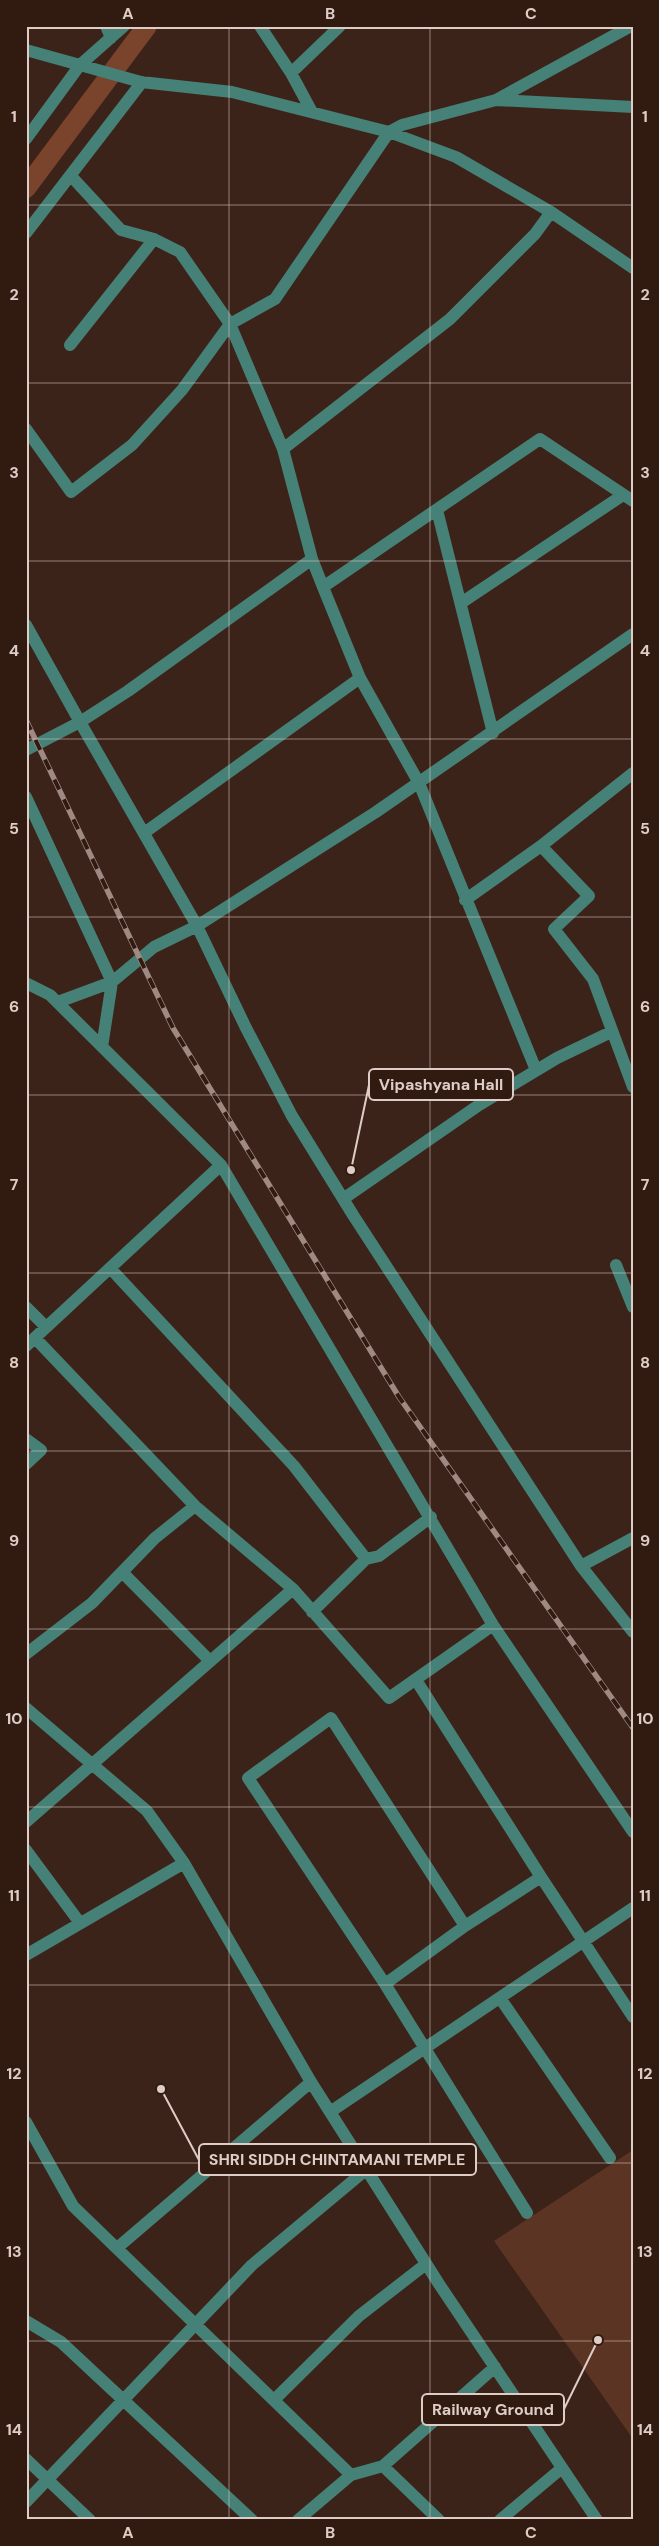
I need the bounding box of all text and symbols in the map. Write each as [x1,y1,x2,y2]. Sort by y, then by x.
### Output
text: A [122,3,134,24]
text: B [325,3,335,24]
text: C [525,3,537,24]
text: 1 [11,106,17,127]
text: 1 [642,106,648,127]
text: 2 [9,284,19,305]
text: 2 [640,284,650,305]
text: 3 [9,462,19,483]
text: 3 [640,462,650,483]
text: 4 [9,640,19,661]
text: 4 [640,640,650,661]
text: 5 [9,818,19,839]
text: 5 [640,818,650,839]
text: 6 [9,996,19,1017]
text: 6 [640,996,650,1017]
callout: Vipashyana Hall [369,1069,513,1100]
text: Vipashyana Hall [379,1074,503,1095]
text: 7 [10,1174,19,1195]
text: 7 [641,1174,650,1195]
text: 8 [9,1352,19,1373]
text: 8 [640,1352,650,1373]
text: 9 [9,1530,19,1551]
text: 9 [640,1530,650,1551]
text: 10 [5,1708,23,1729]
text: 10 [636,1708,654,1729]
text: 11 [8,1885,20,1906]
text: 11 [639,1885,651,1906]
text: 12 [6,2063,22,2084]
text: 12 [637,2063,653,2084]
callout: SHRI SIDDH CHINTAMANI TEMPLE [199,2144,476,2175]
text: SHRI SIDDH CHINTAMANI TEMPLE [209,2149,465,2170]
text: 13 [6,2241,22,2262]
text: 13 [637,2241,653,2262]
callout: Railway Ground [422,2394,564,2425]
text: Railway Ground [432,2399,554,2420]
text: 14 [6,2419,22,2440]
text: 14 [637,2419,653,2440]
text: A [122,2522,134,2543]
text: B [325,2522,335,2543]
text: C [525,2522,537,2543]

